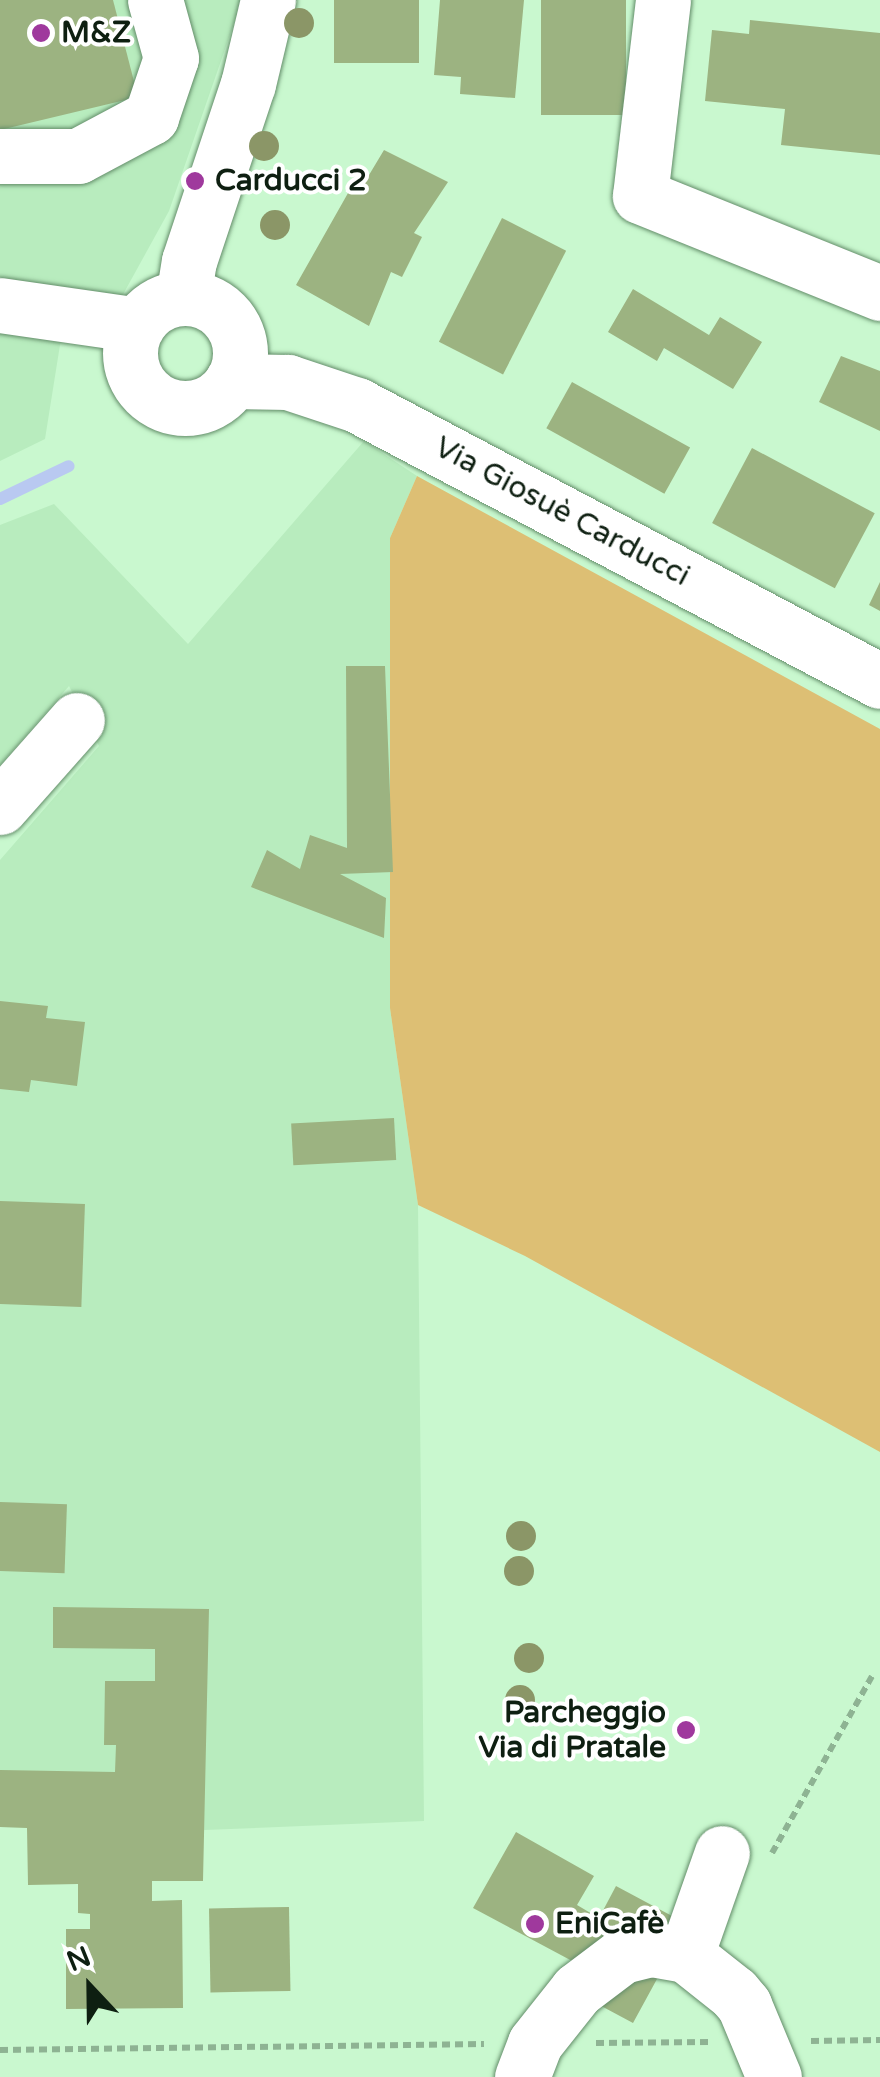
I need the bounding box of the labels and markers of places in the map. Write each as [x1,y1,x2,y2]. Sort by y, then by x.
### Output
place label: M&Z [61,15,131,51]
marker: M&Z [30,22,52,44]
place label: Carducci 2 [215,163,367,199]
marker: Carducci 2 [184,170,206,192]
place label: Parcheggio Via di Pratale [478,1695,666,1766]
marker: Parcheggio Via di Pratale [675,1719,697,1741]
place label: EniCafè [555,1906,664,1942]
marker: EniCafè [524,1913,546,1935]

